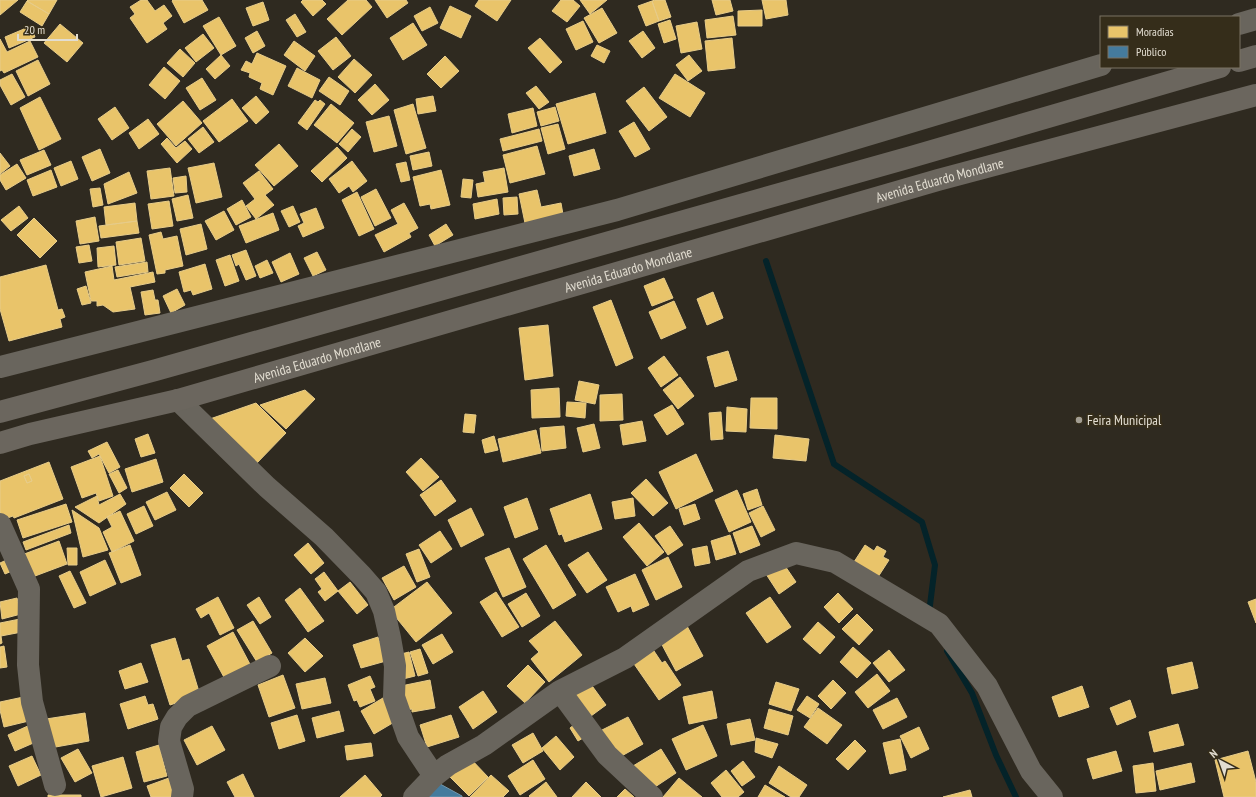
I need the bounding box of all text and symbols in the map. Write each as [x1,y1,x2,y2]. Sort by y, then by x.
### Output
scale bar [18,16,77,42]
legend [1100,16,1240,68]
text: 20 m [24,22,45,37]
text: Moradias [1136,24,1174,39]
text: Público [1136,44,1166,59]
street label: Avenida Eduardo Mondlane [874,154,1006,207]
street label: Avenida Eduardo Mondlane [562,243,694,297]
street label: Avenida Eduardo Mondlane [251,333,383,387]
place label: Feira Municipal [1087,411,1162,429]
marker: Feira Municipal [1074,415,1084,425]
north arrow [1200,741,1240,781]
text: N [1207,746,1220,761]

